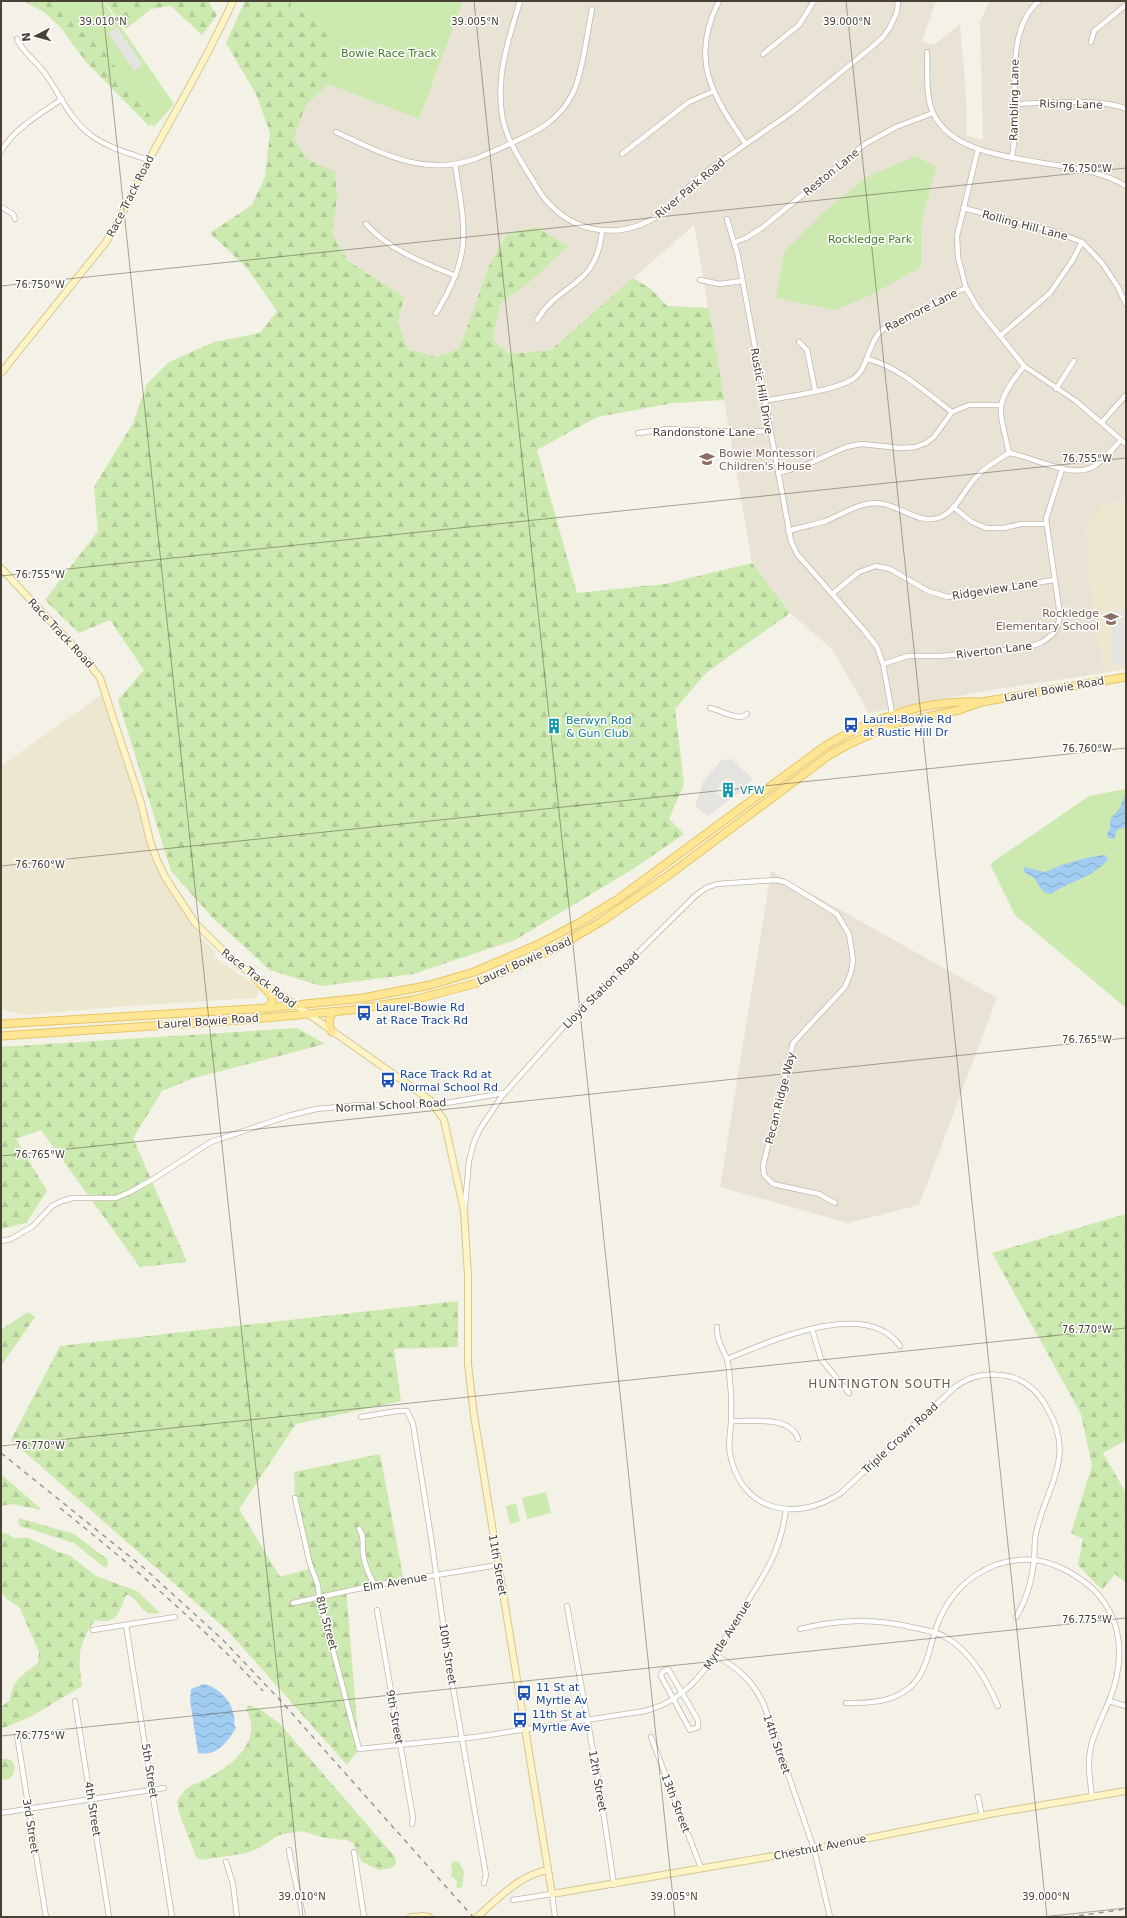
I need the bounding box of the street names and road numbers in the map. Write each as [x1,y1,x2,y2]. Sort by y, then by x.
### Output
street label: Rambling Lane [1007,59,1022,141]
street label: Rising Lane [1039,97,1103,112]
street label: Reston Lane [801,146,862,199]
street label: Race Track Road [104,153,157,239]
street label: River Park Road [653,155,728,221]
street label: Rolling Hill Lane [981,208,1069,243]
street label: Raemore Lane [883,287,960,334]
street label: Rustic Hill Drive [748,347,776,435]
street label: Randonstone Lane [653,426,755,439]
street label: Ridgeview Lane [951,576,1039,603]
street label: Race Track Road [25,596,96,671]
street label: Riverton Lane [955,639,1033,662]
street label: Laurel Bowie Road [1003,674,1105,705]
street label: Laurel Bowie Road [475,935,573,988]
street label: Race Track Road [219,946,299,1011]
street label: Lloyd Station Road [560,949,642,1031]
street label: Laurel Bowie Road [157,1011,259,1032]
street label: Pecan Ridge Way [763,1050,798,1146]
street label: Normal School Road [335,1096,447,1115]
street label: Triple Crown Road [859,1400,941,1477]
street label: 11th Street [486,1533,509,1598]
street label: Elm Avenue [362,1570,428,1595]
street label: 8th Street [313,1595,340,1652]
street label: Myrtle Avenue [701,1598,754,1672]
street label: 10th Street [436,1622,459,1686]
street label: 9th Street [383,1689,406,1746]
street label: 14th Street [760,1713,793,1776]
street label: 5th Street [139,1743,160,1800]
street label: 12th Street [586,1749,609,1814]
street label: 13th Street [658,1772,693,1835]
street label: 4th Street [82,1781,103,1838]
street label: 3rd Street [20,1798,41,1855]
street label: Chestnut Avenue [773,1832,868,1863]

